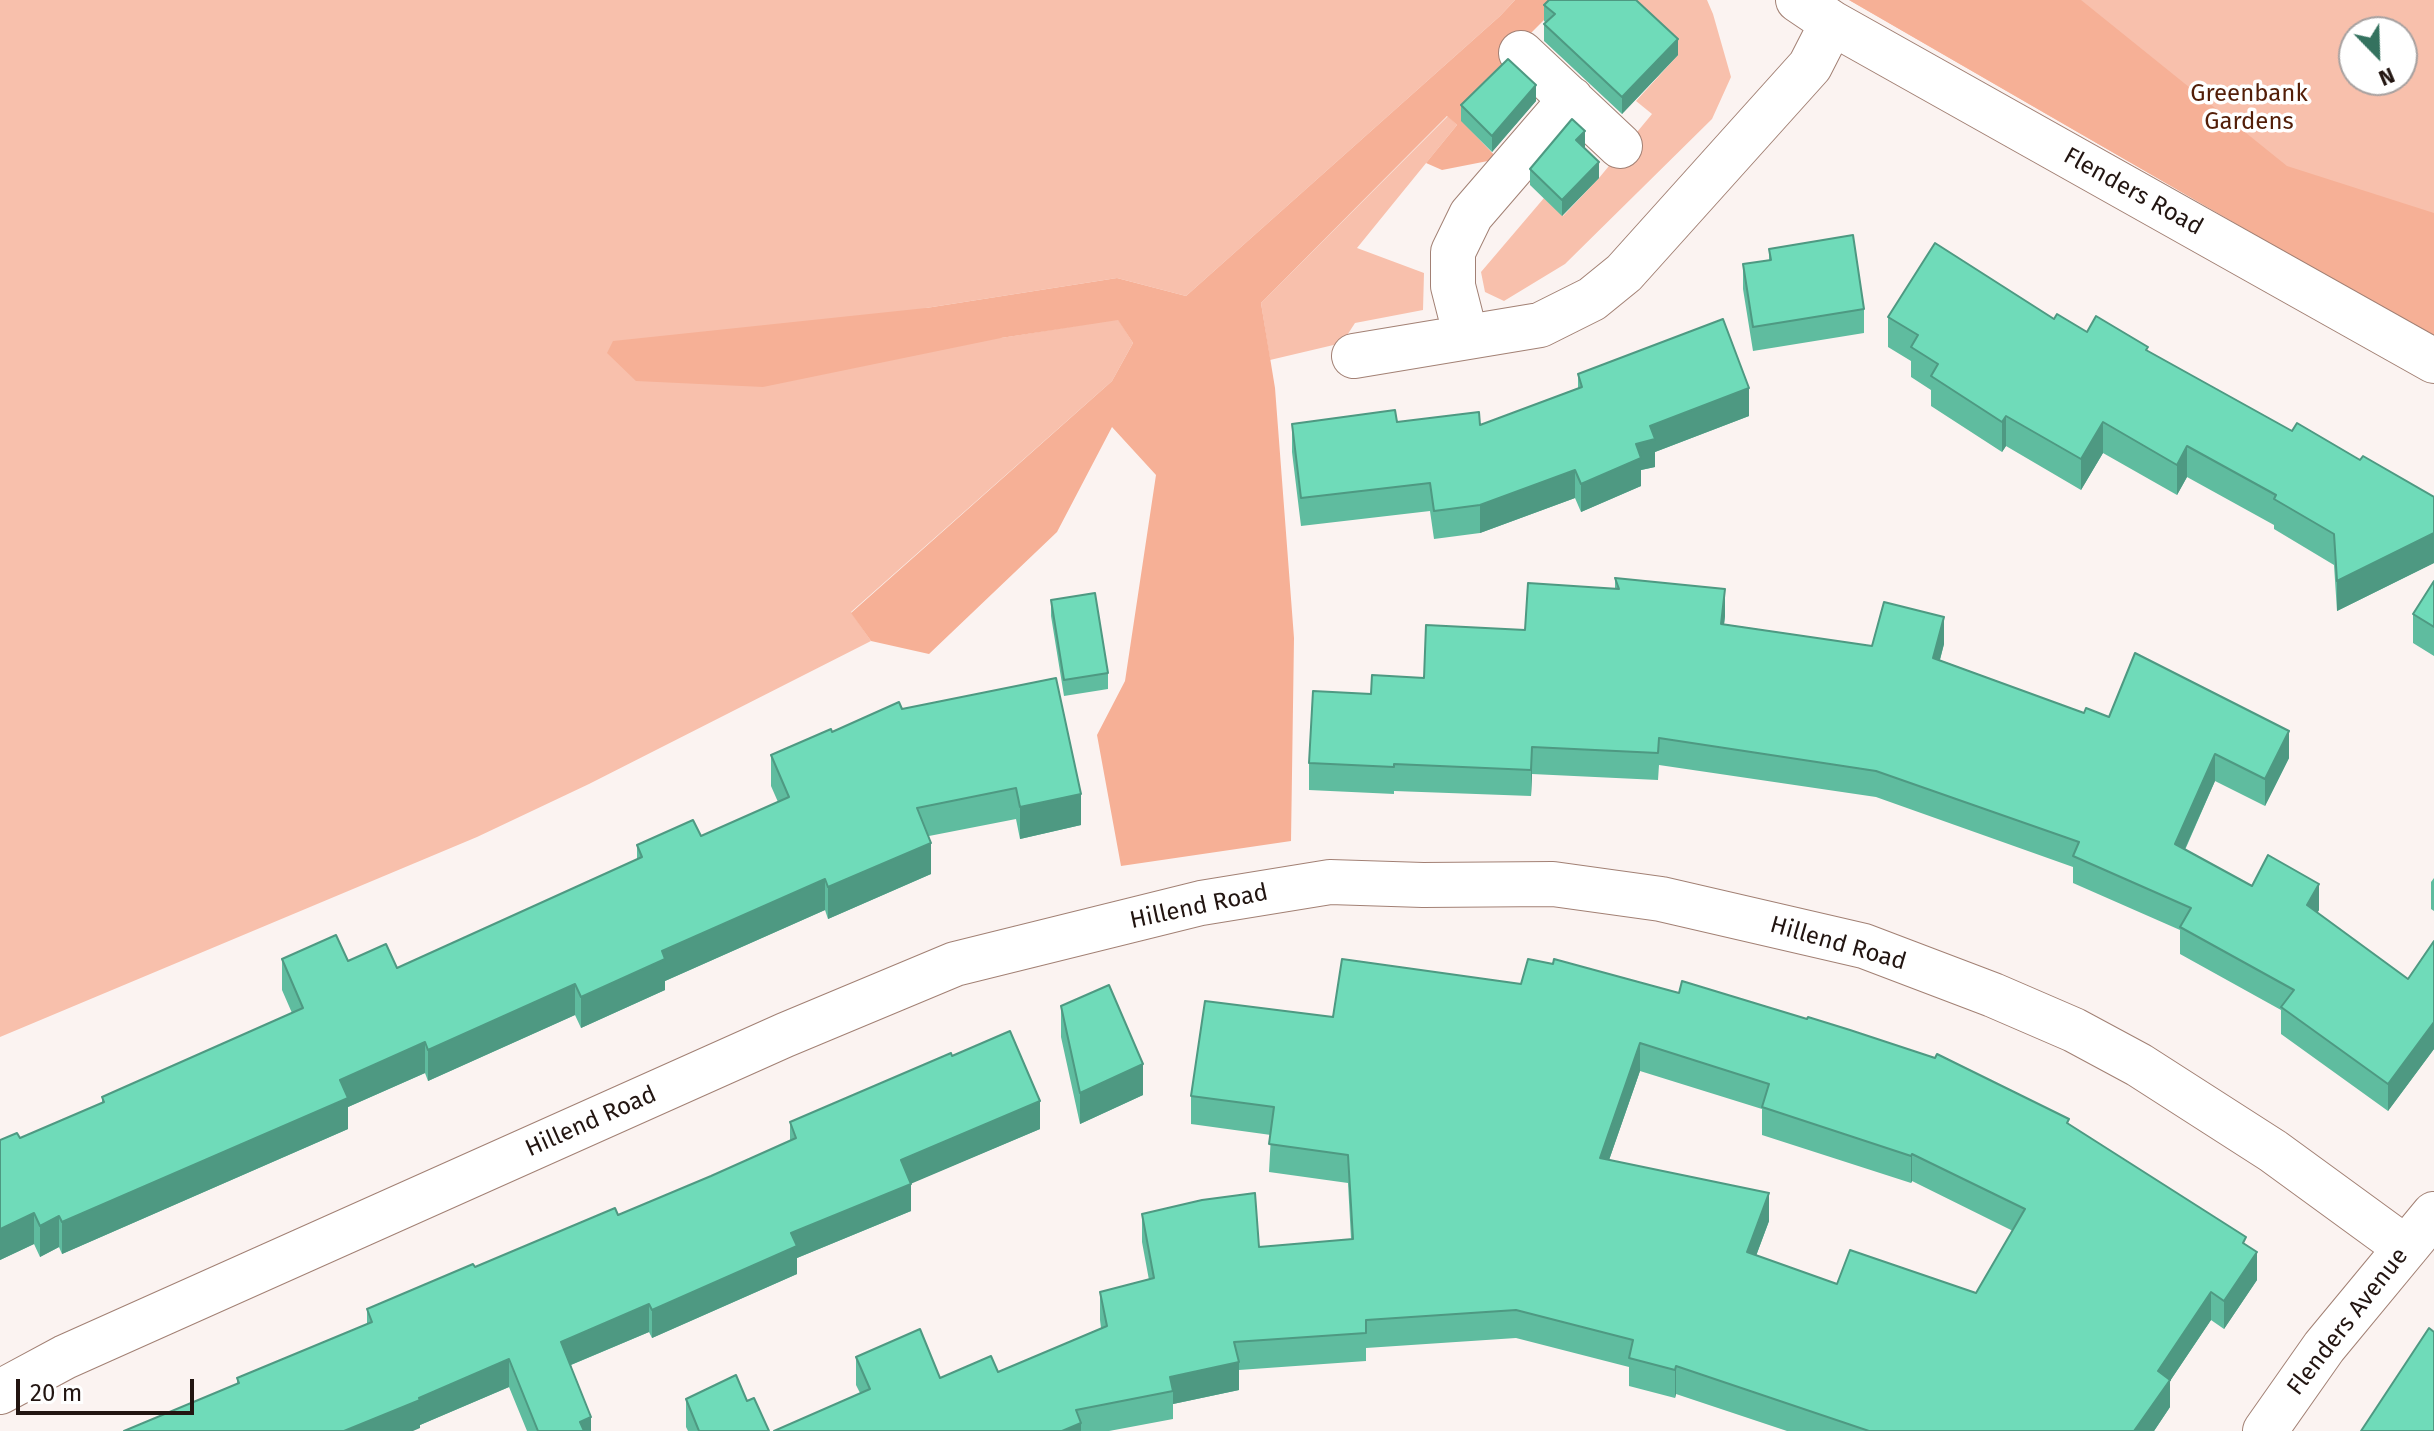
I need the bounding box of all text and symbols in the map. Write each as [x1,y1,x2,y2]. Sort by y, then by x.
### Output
north arrow [2338,16,2418,96]
text: N [2375,61,2399,92]
park label: Greenbank Gardens [2190,80,2308,136]
street label: Flenders Road [2058,142,2208,242]
street label: Hillend Road [1127,878,1271,936]
street label: Hillend Road [1767,911,1909,977]
street label: Hillend Road [521,1080,661,1164]
street label: Flenders Avenue [2282,1243,2414,1401]
scale bar [20,1363,198,1413]
text: 20 m [30,1379,82,1407]

